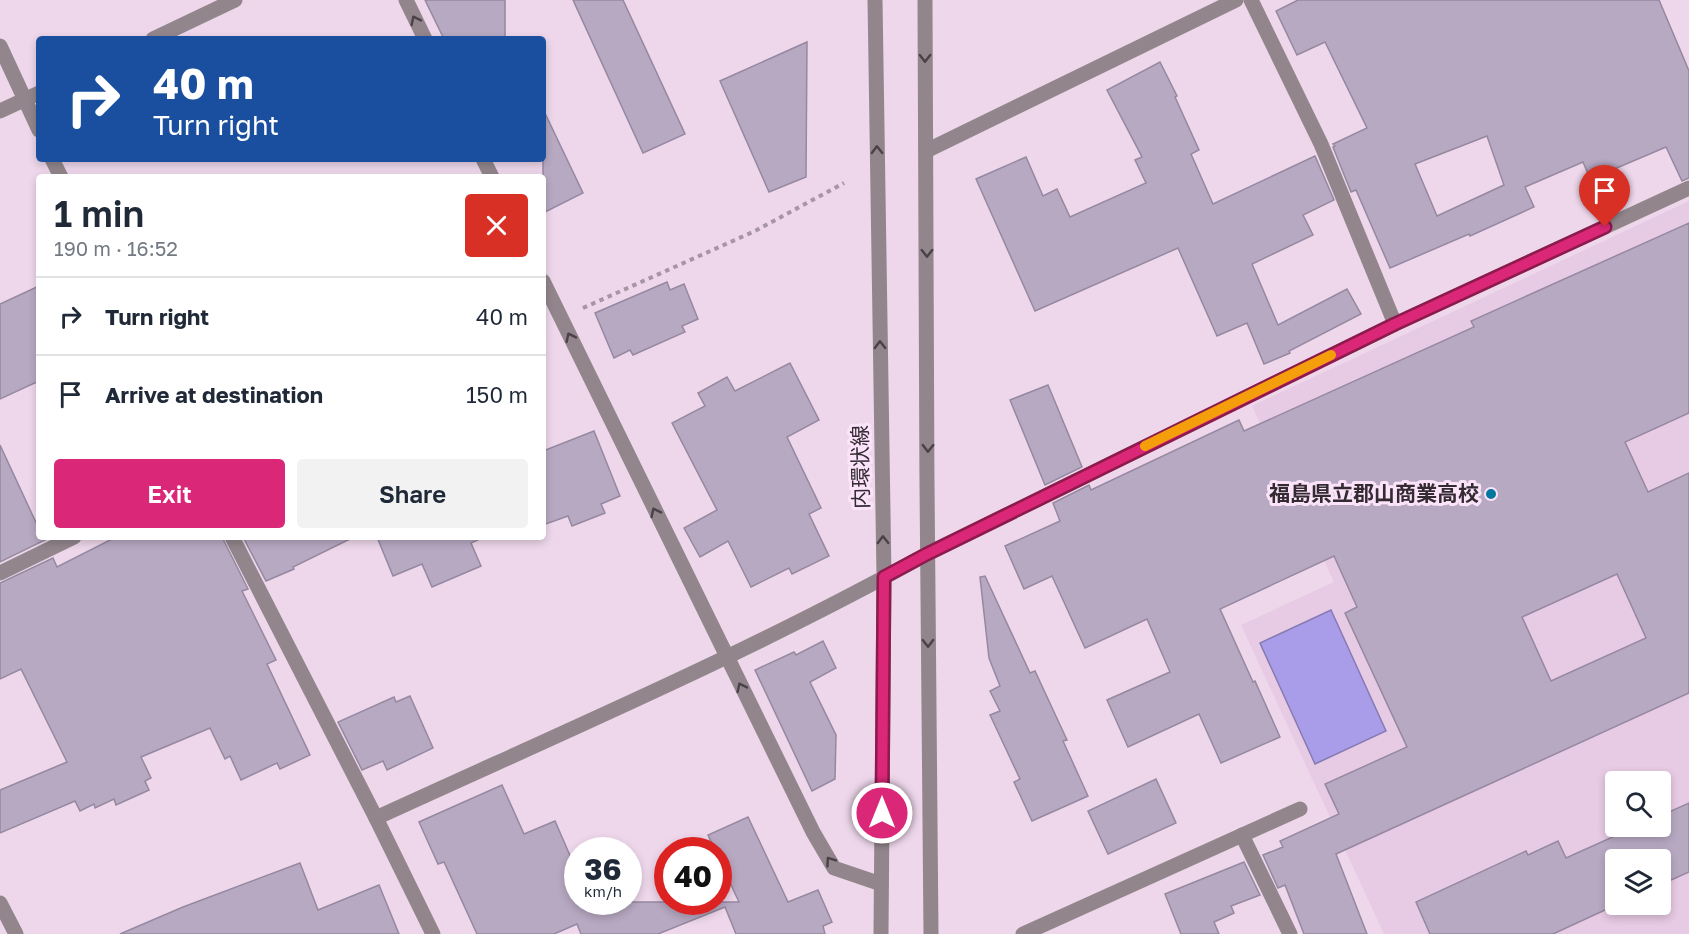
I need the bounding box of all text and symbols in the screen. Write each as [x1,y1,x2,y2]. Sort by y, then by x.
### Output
one-way arrow [411,15,423,26]
one-way arrow [919,54,931,63]
text: 40 m [153,58,254,108]
icon: right [54,60,132,138]
text: Turn right [153,109,279,141]
one-way arrow [871,145,883,154]
pin [1579,165,1630,227]
icon: arrive [1588,174,1621,207]
text: 1 min [54,192,144,235]
button: close [465,194,528,257]
text: 190 m · 16:52 [54,236,178,260]
one-way arrow [921,249,933,258]
icon: right [54,300,87,333]
text: Turn right [105,303,209,330]
text: 40 m [476,303,528,330]
one-way arrow [566,332,577,343]
one-way arrow [874,340,886,349]
icon: arrive [54,378,87,411]
text: Arrive at destination [105,381,323,408]
text: 150 m [466,381,528,408]
street label: 内環状線 [846,425,874,509]
one-way arrow [922,444,934,453]
button: Exit [54,459,285,528]
button: Share [297,459,528,528]
place label: 福島県立郡山商業高校 [1269,480,1479,506]
marker: 福島県立郡山商業高校 [1484,487,1498,501]
one-way arrow [651,508,663,519]
one-way arrow [877,535,889,544]
one-way arrow [921,639,934,648]
one-way arrow [737,683,748,694]
map controls [1605,771,1671,915]
button: search [1605,771,1671,837]
position arrow [850,781,914,845]
speed limit sign: 40 [654,837,732,915]
button: layers [1605,849,1671,915]
text: 36 [584,851,622,887]
one-way arrow [826,856,837,867]
text: km/h [584,882,622,900]

